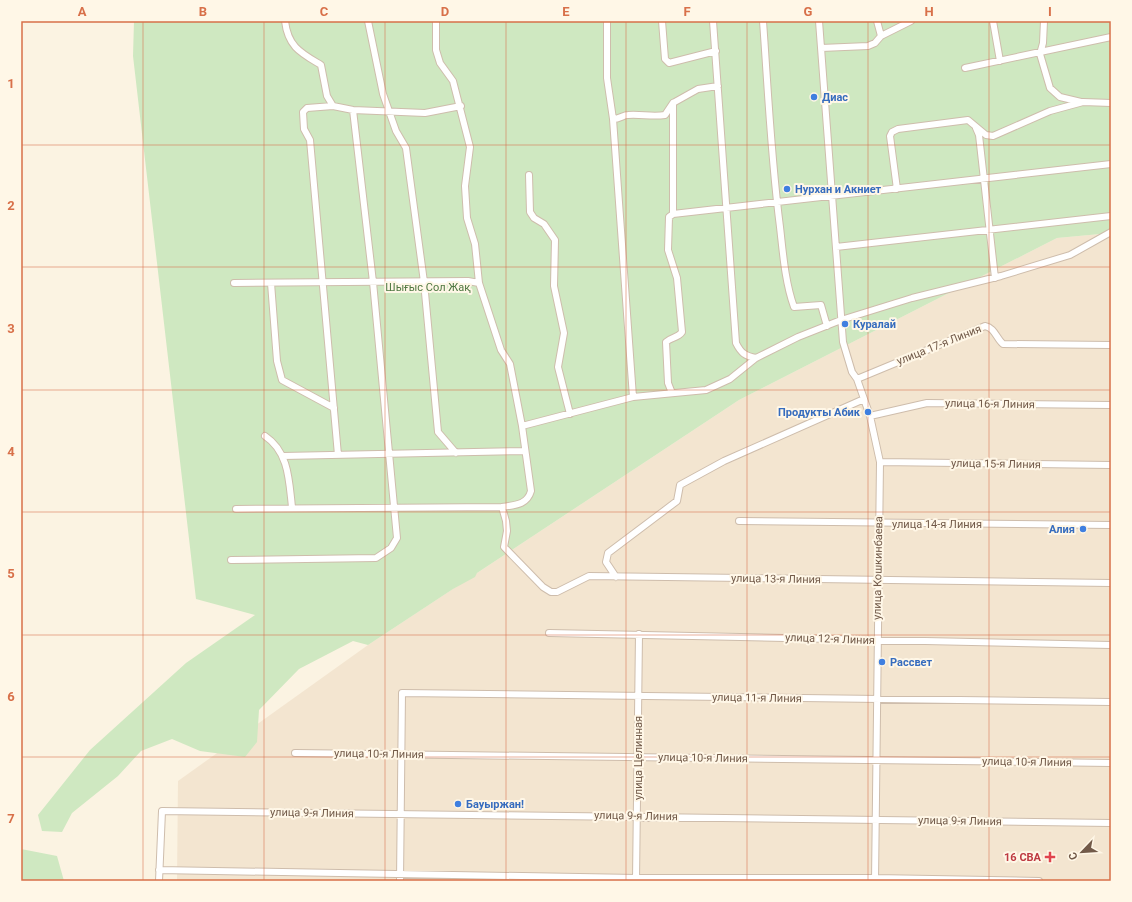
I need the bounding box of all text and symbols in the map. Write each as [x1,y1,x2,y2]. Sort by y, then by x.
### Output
text: A [78,4,87,19]
text: B [199,4,207,19]
text: C [320,4,329,19]
text: D [441,4,449,19]
text: E [562,4,570,19]
text: F [683,4,691,19]
text: G [804,4,813,19]
text: H [924,4,934,19]
text: I [1048,4,1052,19]
text: 1 [7,76,15,91]
place label: Диас [822,91,848,104]
marker: Диас [809,92,819,102]
place label: Нурхан и Акниет [795,183,882,196]
marker: Нурхан и Акниет [782,184,792,194]
text: 2 [7,198,15,213]
park label: Шығыс Сол Жақ [385,281,471,294]
place label: Куралай [853,318,896,331]
marker: Куралай [840,319,850,329]
text: 3 [7,321,15,336]
street label: улица 17-я Линия [895,322,983,368]
street label: улица 16-я Линия [945,397,1035,411]
place label: Продукты Абик [778,406,861,419]
marker: Продукты Абик [863,407,873,417]
text: 4 [7,444,15,459]
street label: улица 15-я Линия [951,457,1041,471]
street label: улица Кошкинбаева [871,516,885,620]
street label: улица 14-я Линия [892,518,982,531]
place label: Алия [1049,523,1075,536]
marker: Алия [1078,524,1088,534]
text: 5 [7,566,15,581]
street label: улица 13-я Линия [731,572,821,586]
street label: улица 12-я Линия [785,631,875,647]
place label: Рассвет [890,656,932,669]
marker: Рассвет [877,657,887,667]
text: 6 [7,689,15,704]
street label: улица 11-я Линия [712,691,802,705]
street label: улица Целинная [632,716,645,800]
street label: улица 10-я Линия [334,747,424,761]
street label: улица 10-я Линия [658,751,748,765]
street label: улица 10-я Линия [982,755,1072,769]
place label: Бауыржан! [466,798,524,811]
marker: Бауыржан! [453,799,463,809]
street label: улица 9-я Линия [270,806,354,820]
street label: улица 9-я Линия [594,809,678,823]
text: 7 [7,811,15,826]
street label: улица 9-я Линия [918,814,1002,828]
north arrow [1062,832,1102,872]
text: С [1066,850,1081,862]
place label: 16 СВА [1004,851,1042,864]
marker: 16 СВА [1044,851,1056,863]

